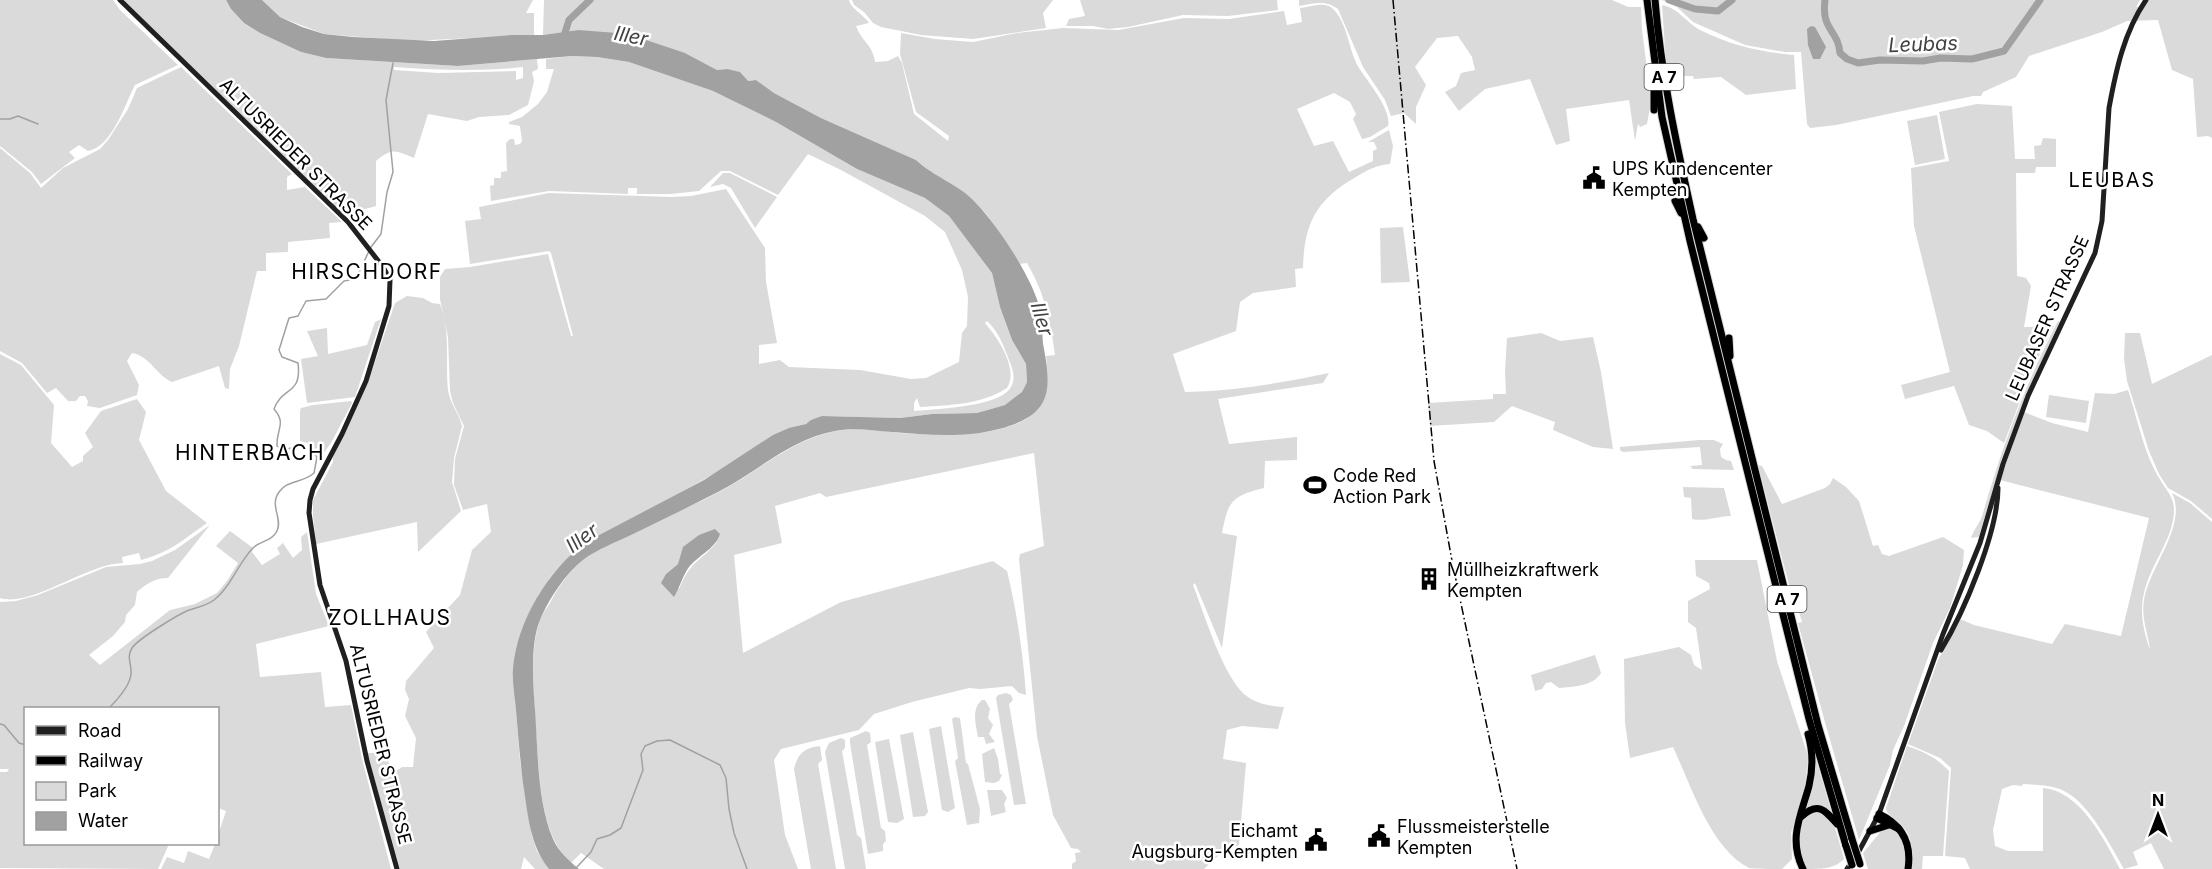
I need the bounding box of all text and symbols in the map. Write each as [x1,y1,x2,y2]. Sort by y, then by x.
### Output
water label: Iller [612,21,650,51]
water label: Leubas [1888,31,1958,57]
road number: A 7 [1644,64,1684,90]
street label: ALTUSRIEDER STRASSE [216,74,376,234]
place label: UPS Kundencenter Kempten [1612,158,1773,200]
public building icon: UPS Kundencenter Kempten [1581,165,1607,191]
district label: LEUBAS [2069,168,2155,192]
street label: LEUBASER STRASSE [2001,232,2093,404]
district label: HIRSCHDORF [291,259,443,284]
water label: Iller [1026,299,1058,339]
district label: HINTERBACH [175,440,325,465]
place label: Code Red Action Park [1333,465,1431,507]
sports icon: Code Red Action Park [1302,472,1328,498]
water label: Iller [561,518,603,558]
place label: Müllheizkraftwerk Kempten [1447,559,1599,601]
building icon: Müllheizkraftwerk Kempten [1416,566,1442,592]
road number: A 7 [1768,586,1806,612]
district label: ZOLLHAUS [328,605,452,630]
street label: ALTUSRIEDER STRASSE [346,641,416,847]
legend [24,707,219,845]
text: Road [78,720,121,741]
text: Railway [78,750,143,771]
text: Park [78,780,117,801]
north arrow [2128,785,2188,845]
text: N [2152,790,2164,810]
text: Water [78,810,128,831]
place label: Flussmeisterstelle Kempten [1397,816,1550,858]
place label: Eichamt Augsburg-Kempten [1131,820,1298,862]
public building icon: Flussmeisterstelle Kempten [1366,823,1392,849]
public building icon: Eichamt Augsburg-Kempten [1303,827,1329,853]

